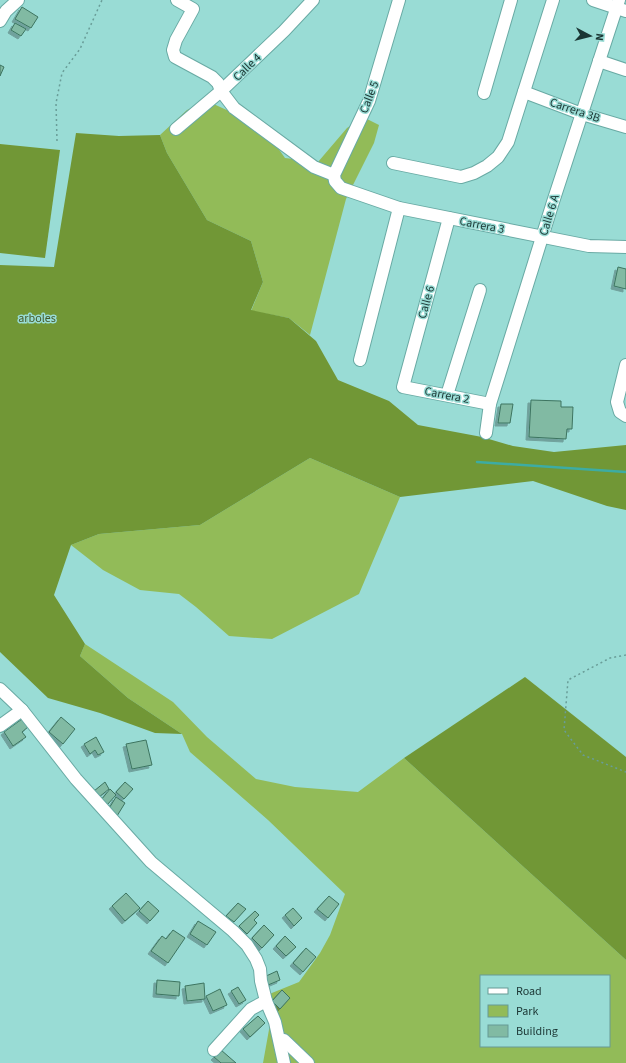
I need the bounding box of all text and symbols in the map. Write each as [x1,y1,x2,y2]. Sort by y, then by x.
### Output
north arrow [570,16,610,56]
text: N [592,33,607,42]
street label: Calle 4 [229,50,265,85]
street label: Calle 5 [356,79,383,116]
street label: Carrera 3B [547,94,602,127]
street label: Calle 6 A [535,192,564,238]
street label: Carrera 3 [458,213,506,238]
street label: Calle 6 [414,284,439,320]
park label: arboles [18,310,56,327]
street label: Carrera 2 [423,383,471,408]
legend [480,975,610,1047]
text: Road [516,983,542,1000]
text: Park [516,1003,538,1020]
text: Building [516,1023,558,1040]

